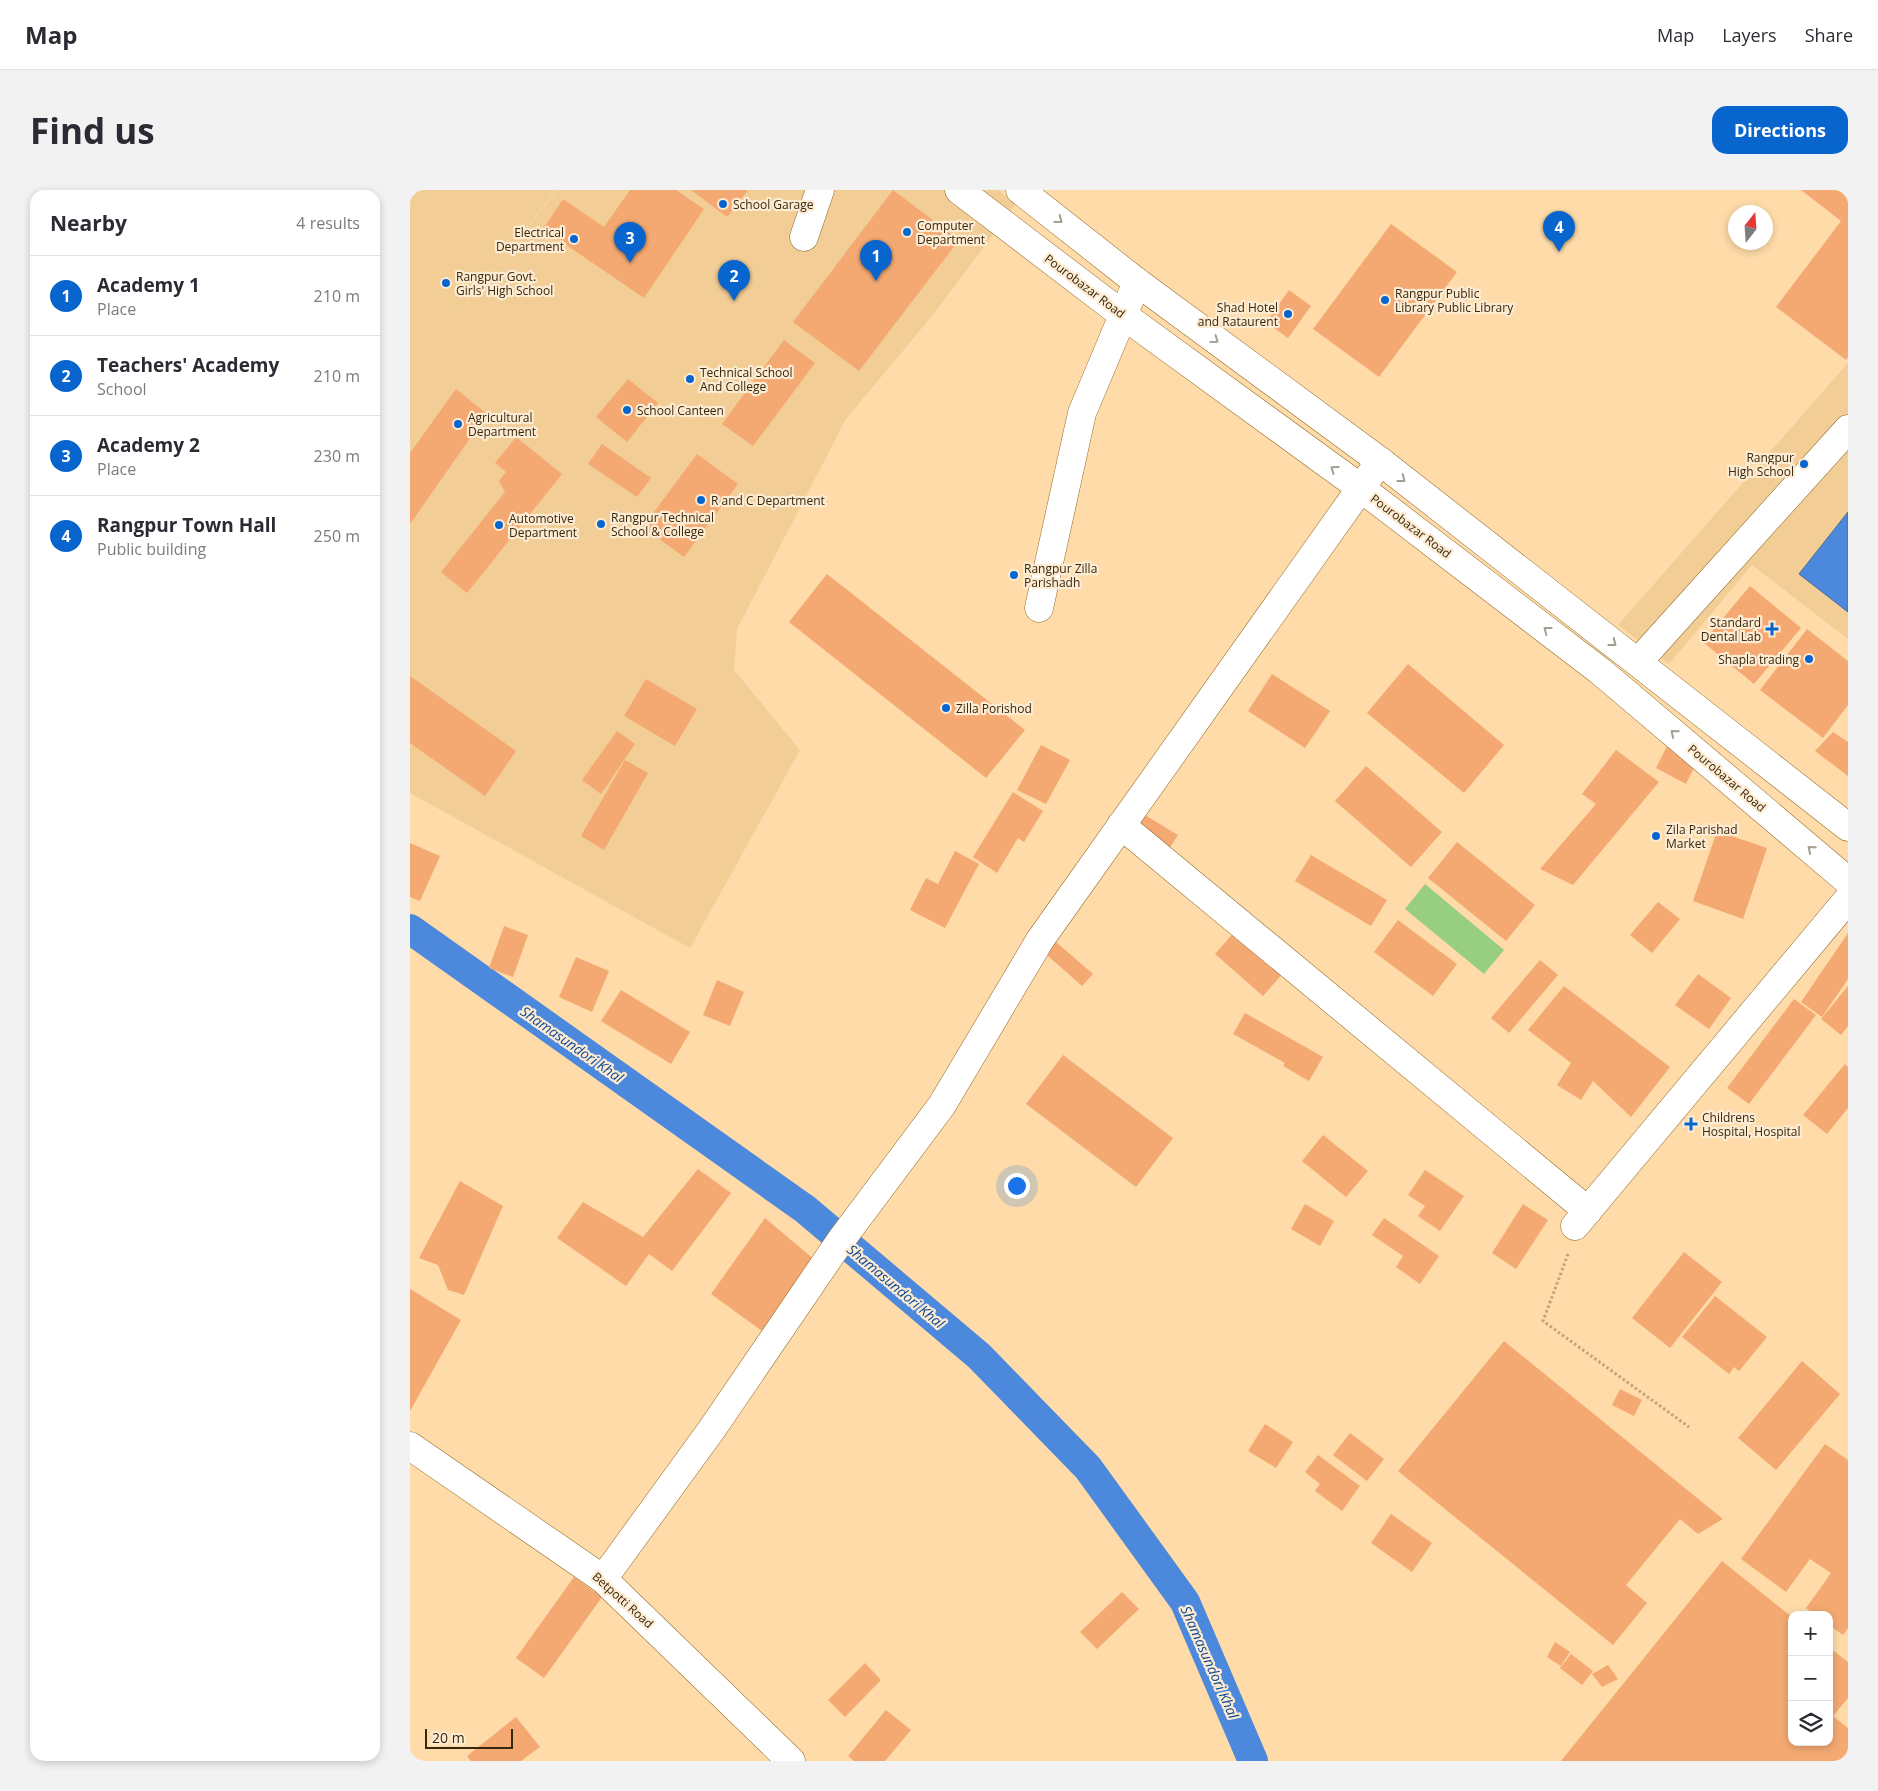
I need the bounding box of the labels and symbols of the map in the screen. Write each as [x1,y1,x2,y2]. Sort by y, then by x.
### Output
place label: School Garage [733,196,814,213]
marker: School Garage [717,198,729,210]
north arrow [1728,205,1773,250]
pin: 4 [1543,211,1575,252]
one-way arrow [1053,214,1062,223]
place label: Computer Department [917,217,985,248]
pin: 3 [614,222,646,263]
place label: Electrical Department [496,224,564,255]
marker: Computer Department [901,226,913,238]
marker: Electrical Department [568,233,580,245]
pin: 1 [860,240,892,281]
street label: Pourobazar Road [1041,250,1129,322]
pin: 2 [718,260,750,301]
place label: Rangpur Govt. Girls' High School [456,268,553,299]
marker: Rangpur Govt. Girls' High School [440,277,452,289]
place label: Rangpur Public Library Public Library [1395,285,1514,316]
marker: Rangpur Public Library Public Library [1379,294,1391,306]
place label: Shad Hotel and Rataurent [1198,299,1278,330]
marker: Shad Hotel and Rataurent [1282,308,1294,320]
one-way arrow [1209,334,1219,343]
place label: Technical School And College [700,364,793,395]
marker: Technical School And College [684,373,696,385]
place label: School Canteen [637,402,724,419]
marker: School Canteen [621,404,633,416]
place label: Agricultural Department [468,409,536,440]
marker: Agricultural Department [452,418,464,430]
place label: Rangpur High School [1728,449,1794,480]
marker: Rangpur High School [1798,458,1810,470]
one-way arrow [1331,465,1340,475]
one-way arrow [1396,473,1405,481]
street label: Pourobazar Road [1367,490,1455,562]
place label: R and C Department [711,492,825,509]
marker: R and C Department [695,494,707,506]
place label: Rangpur Technical School & College [611,509,714,540]
place label: Automotive Department [509,510,577,541]
marker: Rangpur Technical School & College [595,518,607,530]
marker: Automotive Department [493,519,505,531]
place label: Rangpur Zilla Parishadh [1024,560,1097,591]
marker: Rangpur Zilla Parishadh [1008,569,1020,581]
place label: Standard Dental Lab [1701,614,1761,645]
marker: Standard Dental Lab [1765,622,1779,636]
one-way arrow [1544,627,1553,636]
one-way arrow [1607,637,1616,645]
place label: Shapla trading [1718,651,1799,668]
marker: Shapla trading [1803,653,1815,665]
place label: Zilla Porishod [956,700,1032,717]
marker: Zilla Porishod [940,702,952,714]
one-way arrow [1670,729,1679,738]
street label: Pourobazar Road [1684,740,1770,816]
place label: Zila Parishad Market [1666,821,1738,852]
marker: Zila Parishad Market [1650,830,1662,842]
one-way arrow [1807,846,1816,855]
water label: Shamasundori Khal [517,1001,628,1087]
place label: Childrens Hospital, Hospital [1702,1109,1800,1140]
marker: Childrens Hospital, Hospital [1684,1117,1698,1131]
your location [1004,1173,1030,1199]
water label: Shamasundori Khal [843,1240,949,1333]
street label: Betpotti Road [589,1568,657,1632]
water label: Shamasundori Khal [1177,1603,1244,1722]
scale bar [425,1726,512,1749]

